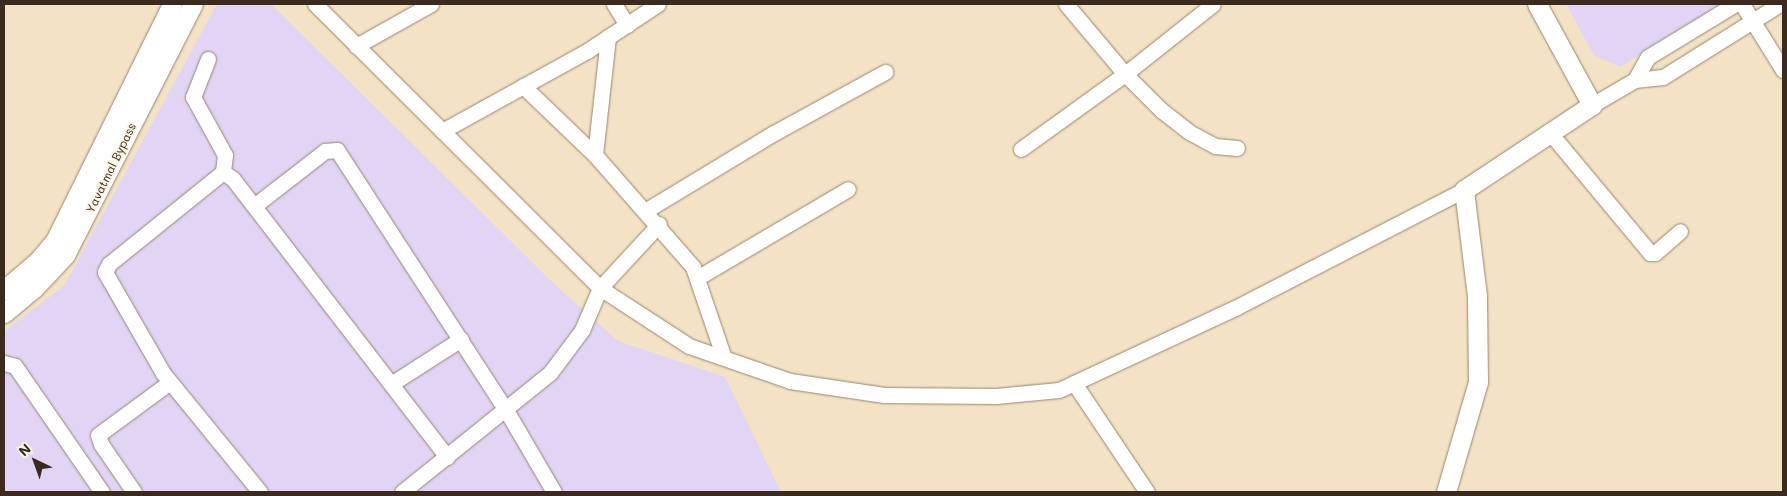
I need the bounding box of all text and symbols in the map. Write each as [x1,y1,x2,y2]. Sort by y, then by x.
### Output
street label: Yavatmal Bypass [83,121,139,215]
north arrow [10,436,60,486]
text: N [14,439,35,460]

